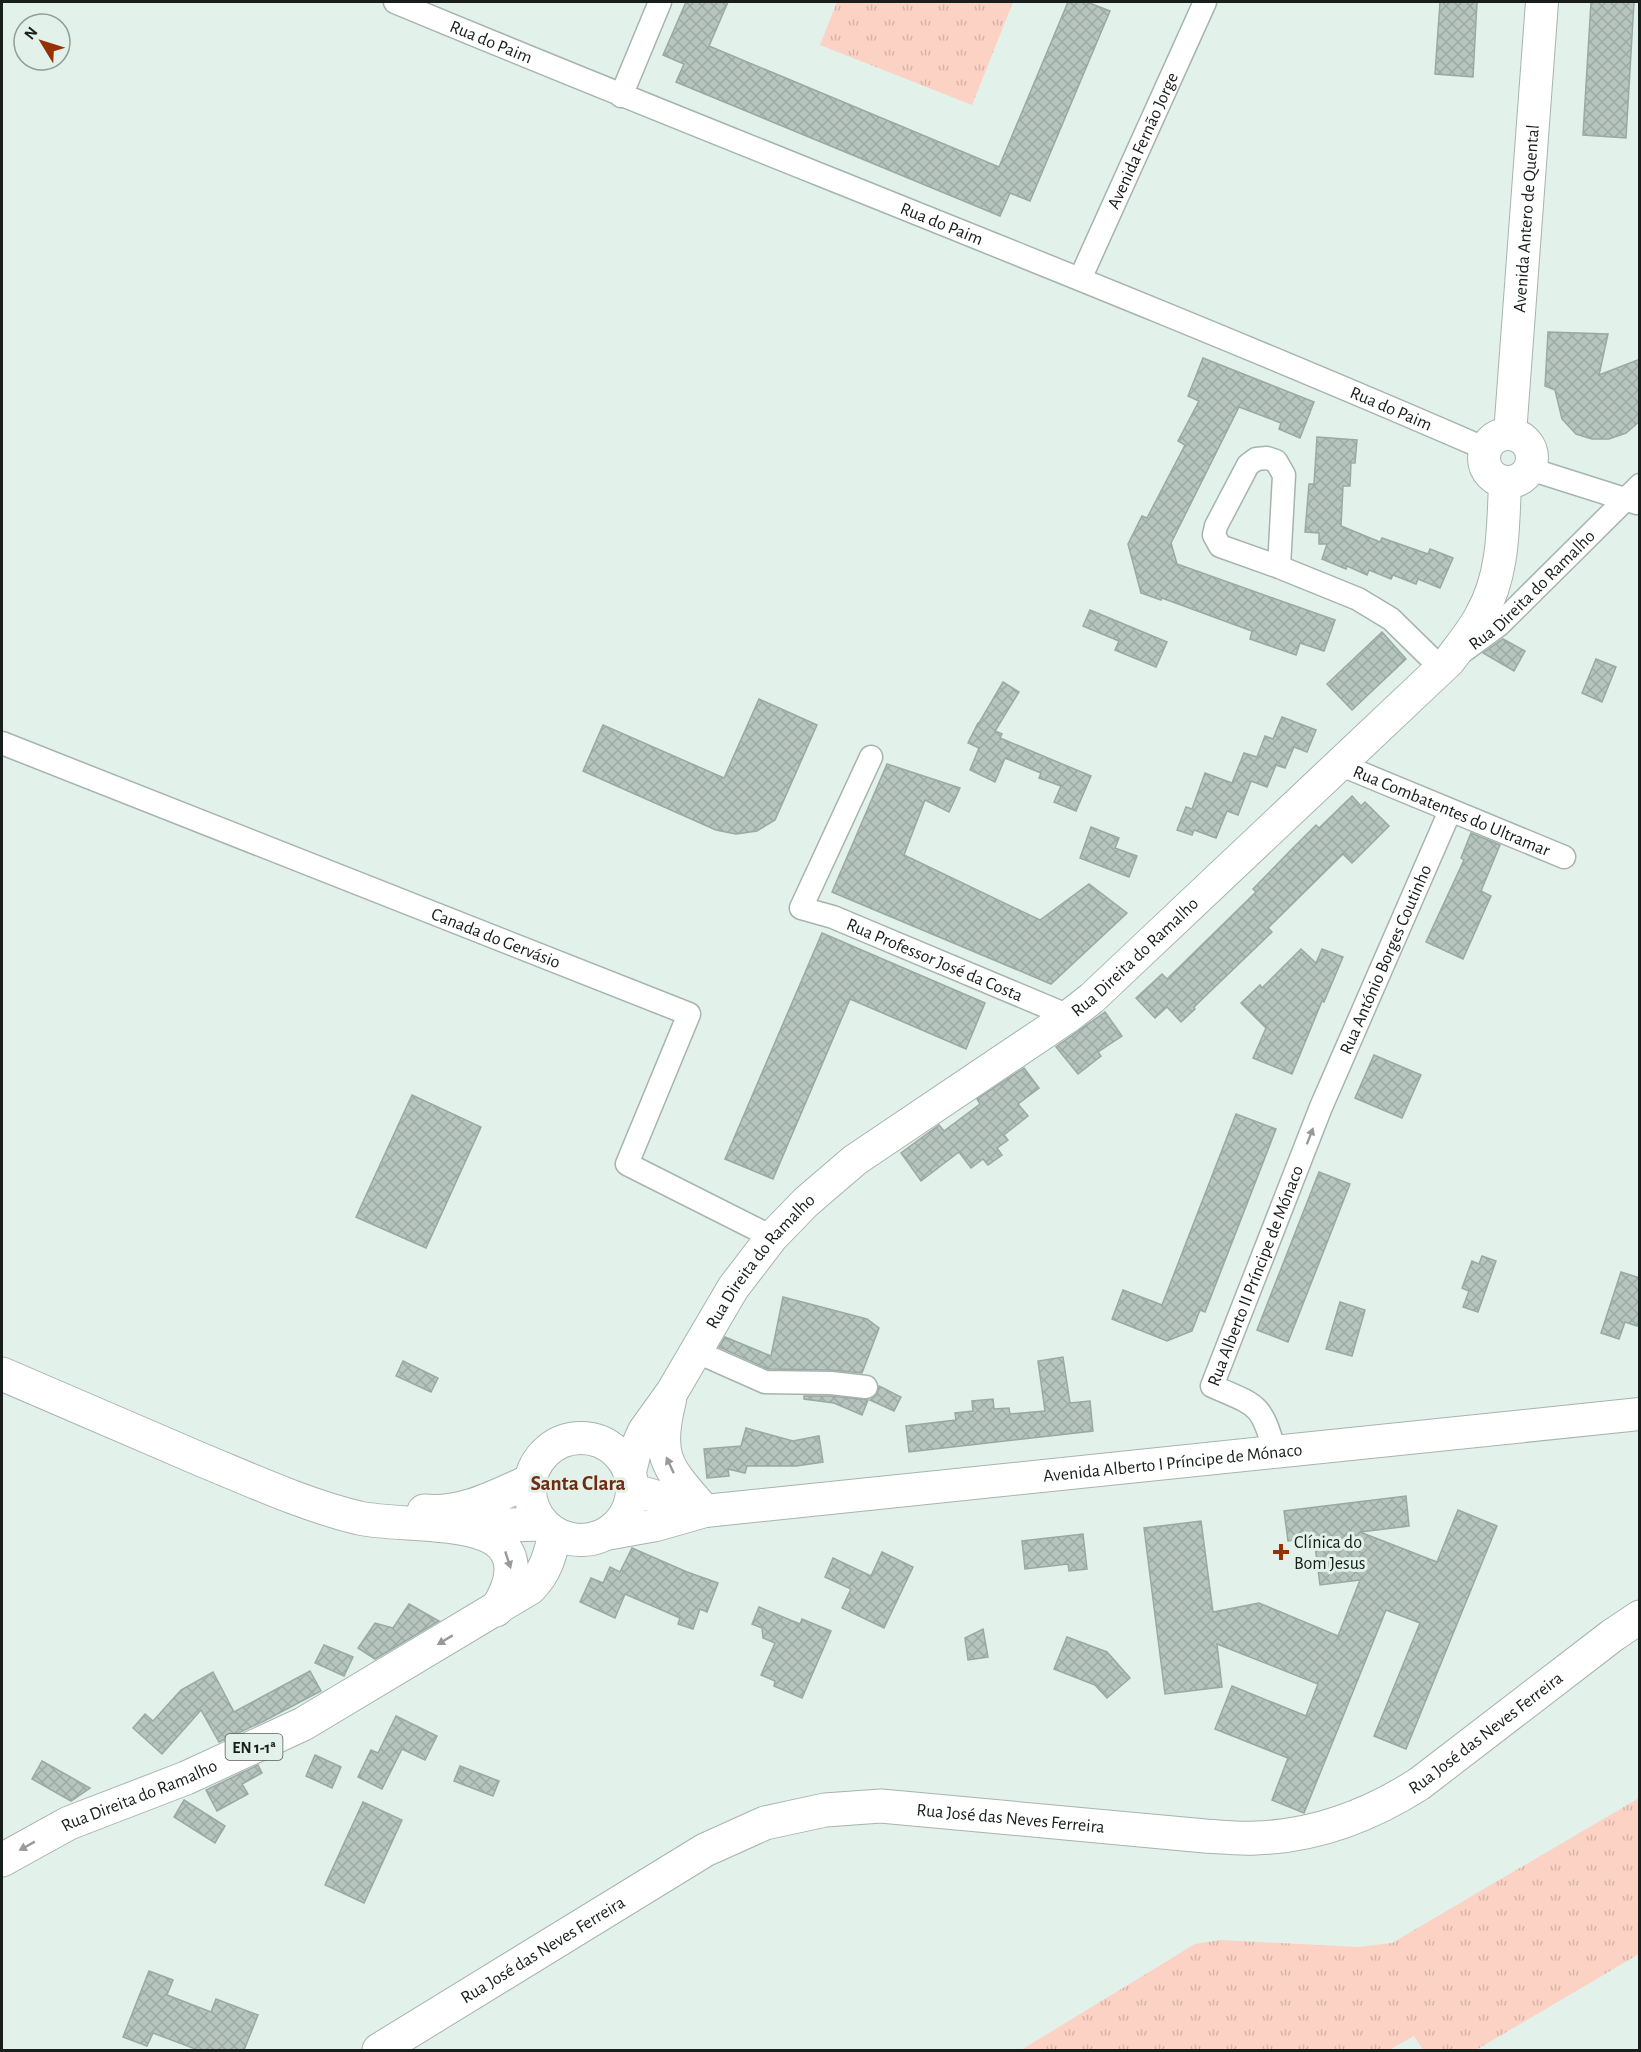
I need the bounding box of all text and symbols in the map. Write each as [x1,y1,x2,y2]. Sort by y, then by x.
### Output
north arrow [12,12,72,72]
street label: Rua do Paim [447,18,535,67]
text: N [21,24,41,43]
street label: Avenida Fernão Jorge [1105,70,1182,212]
street label: Avenida Antero de Quental [1511,124,1543,313]
street label: Rua do Paim [898,200,985,249]
street label: Rua do Paim [1347,384,1435,435]
street label: Rua Direita do Ramalho [1466,527,1599,654]
street label: Rua Combatentes do Ultramar [1350,763,1553,860]
street label: Rua António Borges Coutinho [1337,862,1435,1057]
street label: Rua Direita do Ramalho [1068,894,1202,1021]
street label: Canada do Gervásio [428,905,563,972]
street label: Rua Professor José da Costa [844,916,1025,1005]
one-way arrow [1305,1126,1315,1144]
street label: Rua Alberto II Príncipe de Mónaco [1205,1163,1307,1389]
street label: Rua Direita do Ramalho [703,1191,819,1332]
street label: Avenida Alberto I Príncipe de Mónaco [1042,1441,1303,1486]
one-way arrow [665,1456,674,1473]
district label: Santa Clara [530,1473,626,1494]
place label: Clínica do Bom Jesus [1294,1534,1366,1573]
marker: Clínica do Bom Jesus [1272,1543,1290,1561]
one-way arrow [504,1551,513,1569]
one-way arrow [437,1635,453,1646]
street label: Rua José das Neves Ferreira [1406,1669,1567,1798]
road number: EN 1-1ª [226,1734,282,1760]
street label: Rua Direita do Ramalho [59,1757,220,1835]
street label: Rua José das Neves Ferreira [916,1801,1105,1837]
one-way arrow [18,1841,35,1851]
street label: Rua José das Neves Ferreira [458,1893,628,2007]

